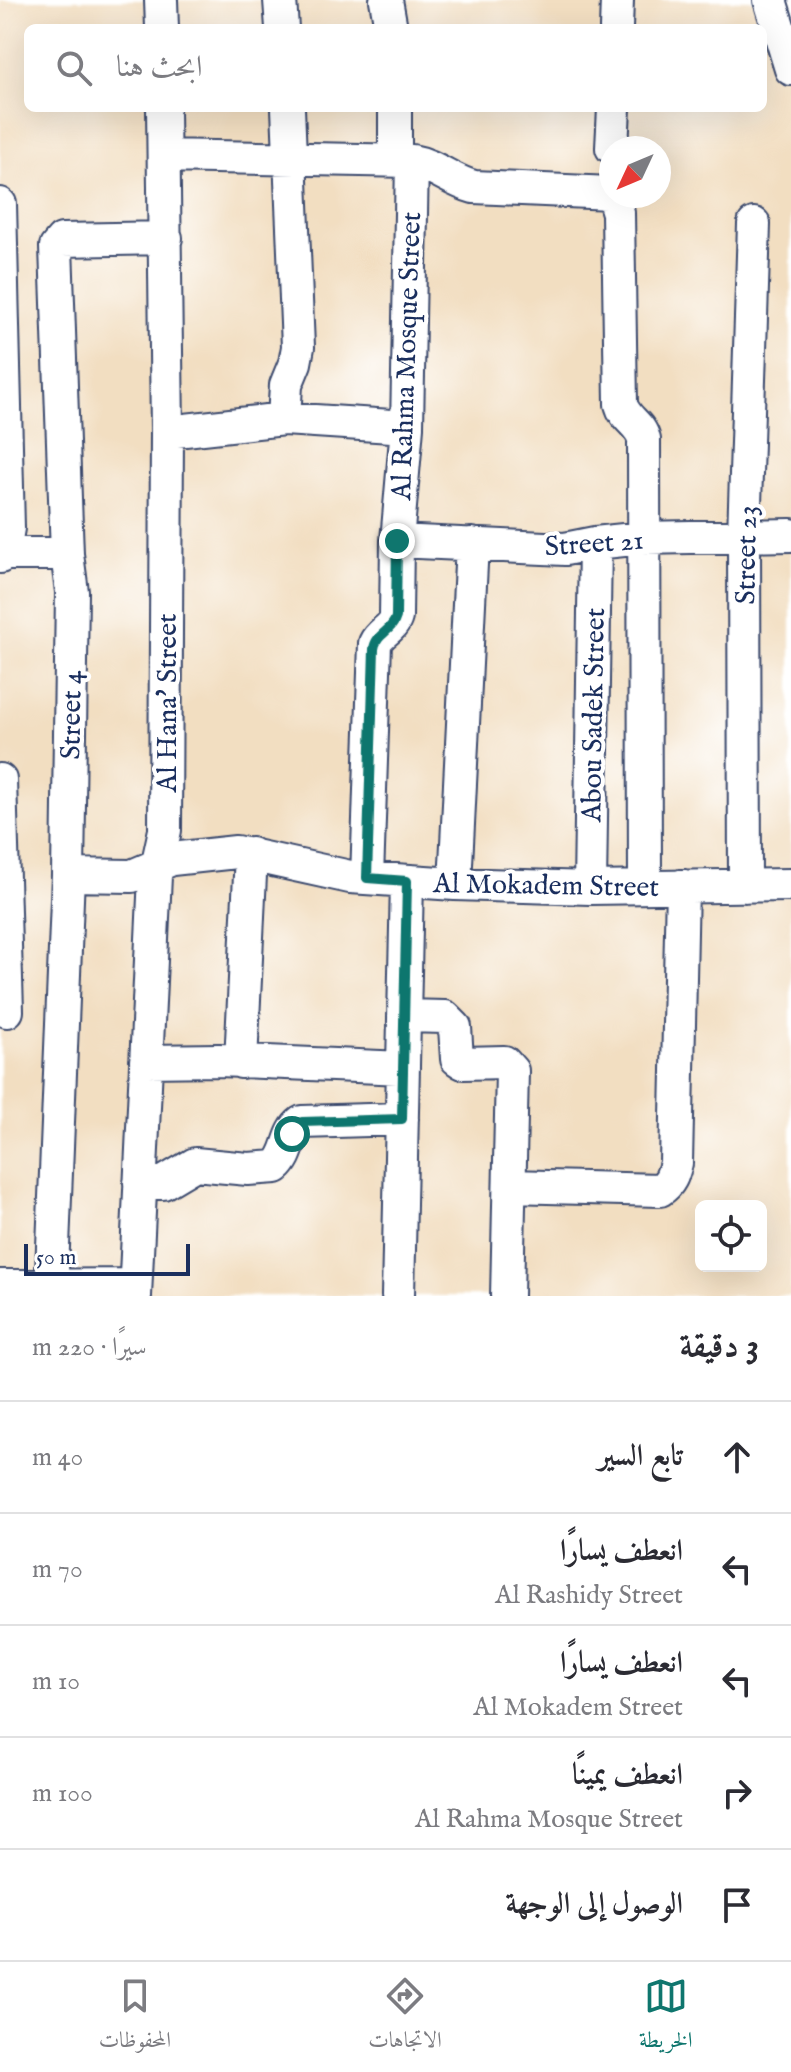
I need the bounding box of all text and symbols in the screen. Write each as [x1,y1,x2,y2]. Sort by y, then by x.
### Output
search box [24,24,767,112]
icon: search [52,46,96,90]
text: ابحث هنا [116,49,203,87]
north arrow [599,136,671,208]
street label: Al Rahma Mosque Street [385,211,430,502]
street label: Street 23 [729,505,766,605]
route end [379,523,415,559]
street label: Street 21 [543,524,645,565]
street label: Abou Sadek Street [575,607,614,824]
street label: Al Hana' Street [151,613,186,794]
street label: Street 4 [54,670,91,760]
street label: Al Mokadem Street [432,867,660,906]
route start [274,1116,310,1152]
map controls [695,1200,767,1272]
button: locate [695,1200,767,1272]
scale bar [24,1240,190,1276]
text: 50 m [36,1244,77,1272]
text: 3 دقيقة [680,1325,759,1368]
text: سيرًا · 220 m [32,1331,147,1364]
icon: ahead [715,1435,759,1479]
text: تابع السير [598,1438,683,1476]
text: 40 m [32,1441,83,1474]
text: انعطف يسارًا [560,1533,683,1571]
icon: left [715,1547,759,1591]
text: 70 m [32,1553,83,1586]
text: Al Rashidy Street [495,1579,683,1612]
text: انعطف يسارًا [560,1645,683,1683]
icon: left [715,1659,759,1703]
text: 10 m [32,1665,80,1698]
text: Al Mokadem Street [473,1691,683,1724]
text: انعطف يمينًا [572,1757,683,1795]
icon: right [715,1771,759,1815]
text: 100 m [32,1777,93,1810]
text: Al Rahma Mosque Street [415,1803,683,1836]
icon: arrive [715,1883,759,1927]
text: الوصول إلى الوجهة [506,1886,683,1924]
tab: المحفوظات [99,1974,171,2061]
tab: الاتجاهات [368,1974,442,2061]
tab: الخريطة [639,1974,692,2061]

